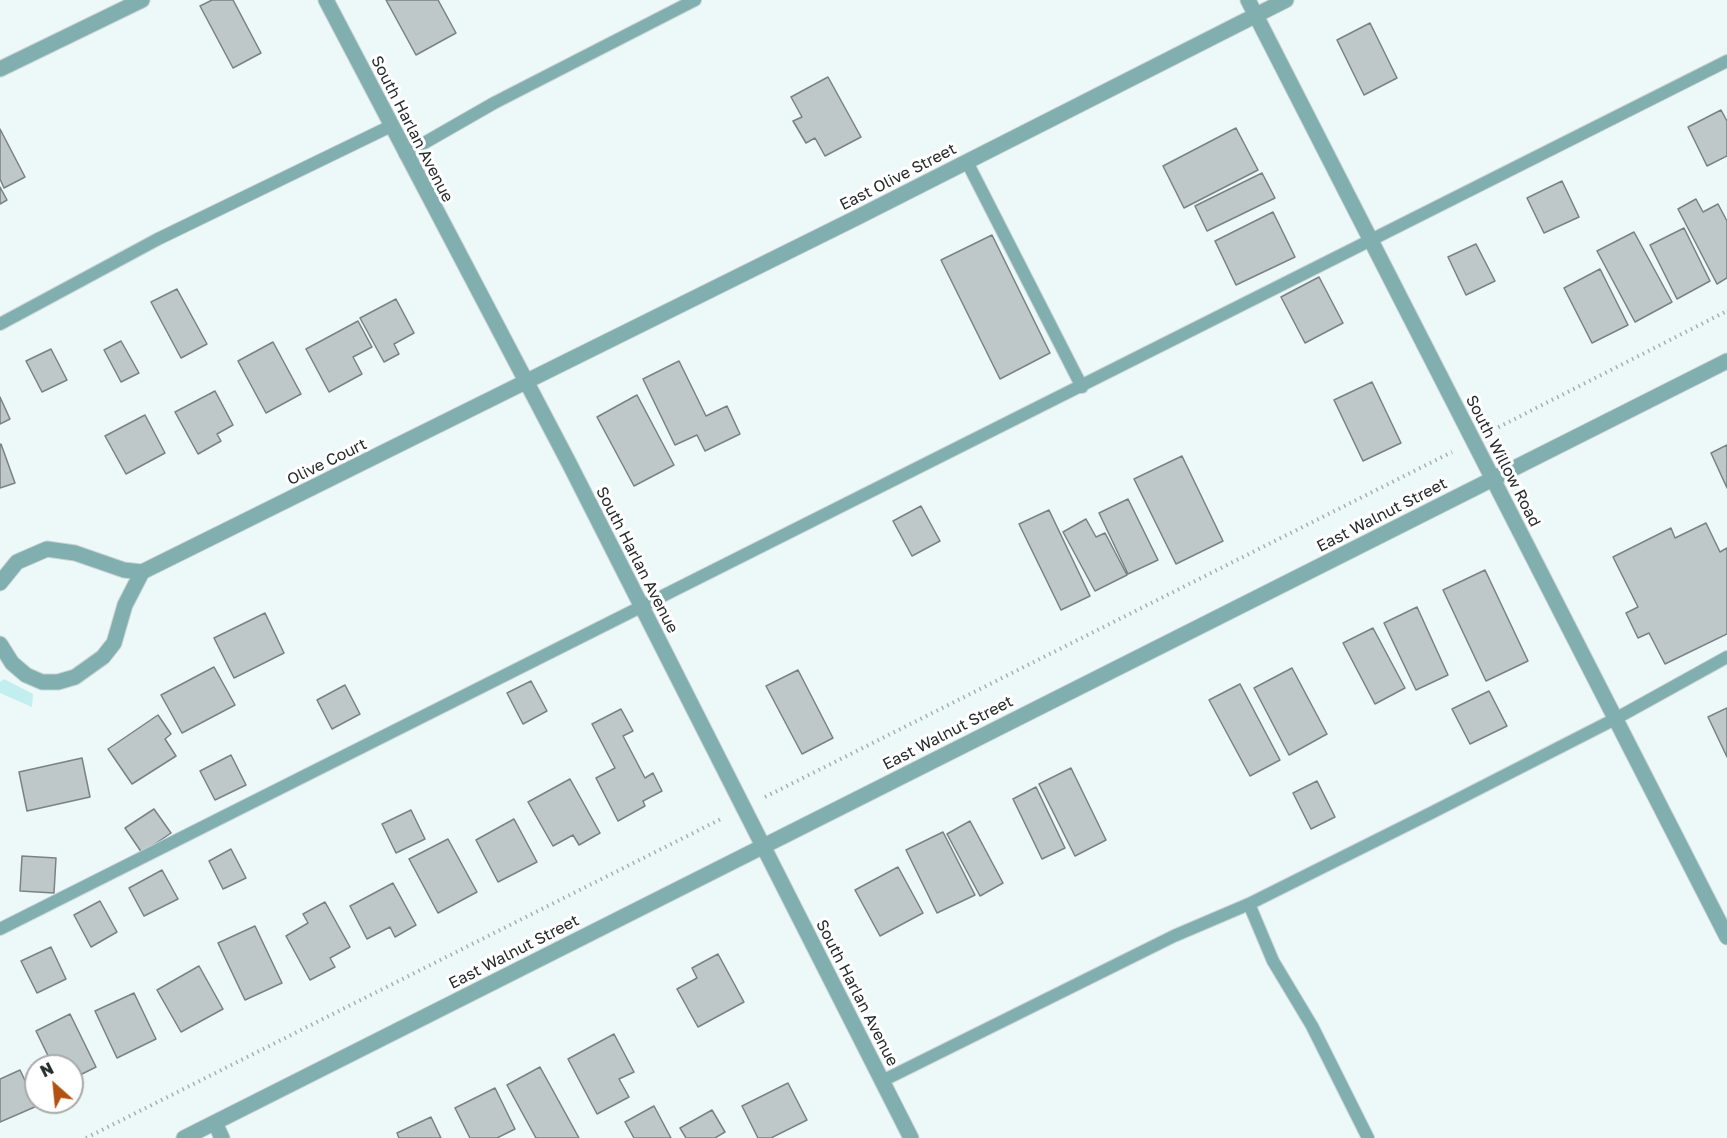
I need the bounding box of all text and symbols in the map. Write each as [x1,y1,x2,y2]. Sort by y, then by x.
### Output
street label: South Harlan Avenue [367,53,457,205]
street label: East Olive Street [837,139,959,215]
street label: South Willow Road [1462,392,1544,530]
street label: Olive Court [284,434,370,490]
street label: East Walnut Street [1314,474,1450,556]
street label: South Harlan Avenue [592,484,682,636]
street label: East Walnut Street [880,692,1016,774]
street label: East Walnut Street [446,911,582,993]
street label: South Harlan Avenue [812,917,902,1069]
north arrow [24,1054,84,1114]
text: N [37,1058,57,1081]

